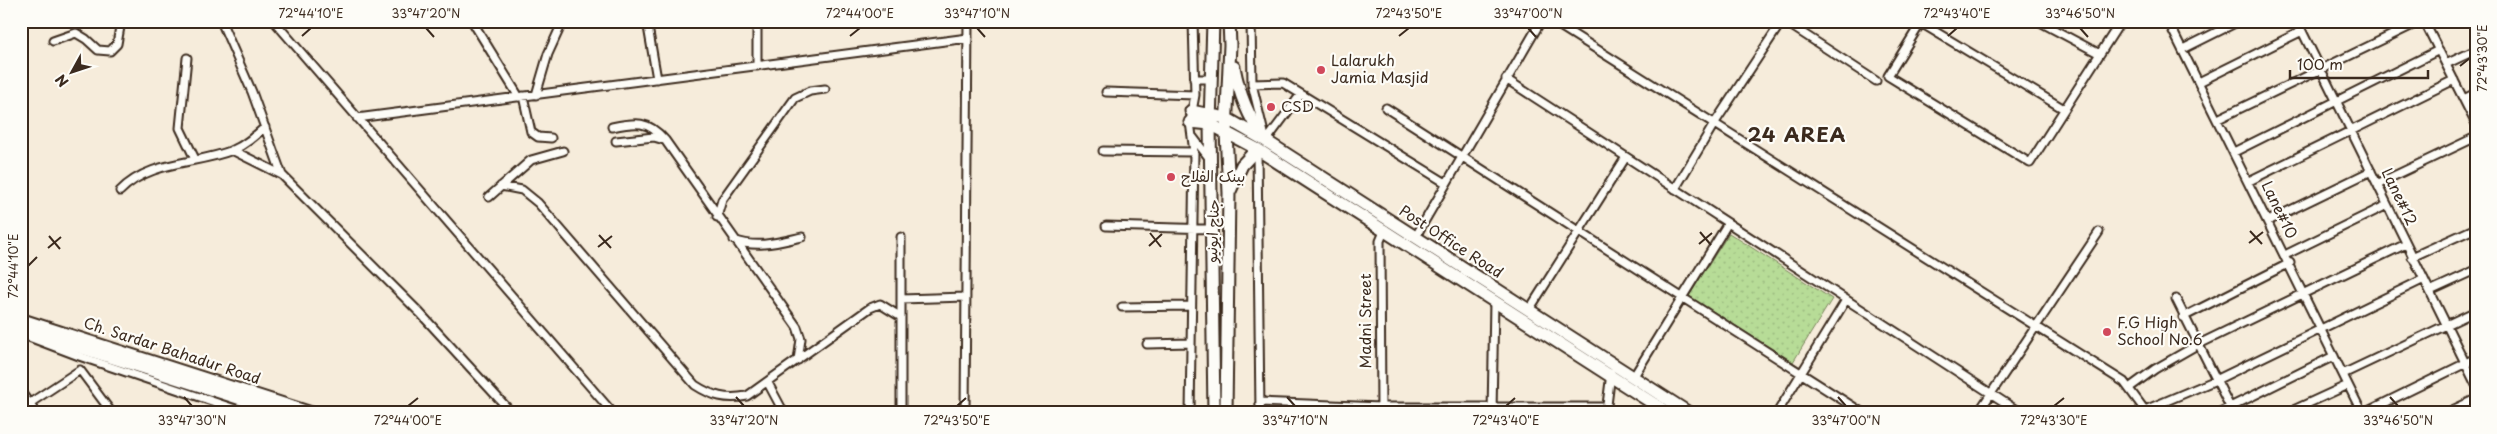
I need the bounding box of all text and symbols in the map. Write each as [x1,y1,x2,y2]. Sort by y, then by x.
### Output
text: 72°44'10"E [278,4,344,22]
text: 33°47'20"N [391,4,461,22]
text: 72°44'00"E [826,4,894,22]
text: 33°47'10"N [944,4,1010,22]
text: 72°43'50"E [1376,4,1442,22]
text: 33°47'00"N [1493,4,1563,22]
text: 72°43'40"E [1923,4,1991,22]
text: 33°46'50"N [2045,4,2115,22]
text: 72°43'30"E [2473,24,2491,92]
north arrow [48,48,98,98]
place label: Lalarukh Jamia Masjid [1331,48,1429,88]
scale bar [2290,48,2427,80]
text: 100 m [2297,52,2343,75]
marker: Lalarukh Jamia Masjid [1315,64,1327,76]
text: N [50,70,73,92]
place label: CSD [1281,94,1314,117]
marker: CSD [1265,101,1277,113]
district label: 24 AREA [1747,119,1847,149]
place label: بینک الفلاح [1181,164,1245,187]
street label: Lane#12 [2377,164,2424,229]
marker: بینک الفلاح [1165,171,1177,183]
street label: Lane#10 [2256,177,2304,242]
street label: Post Office Road [1395,198,1508,283]
street label: جناح ایونیو [1199,199,1224,264]
text: 72°44'10"E [4,233,22,299]
street label: Madni Street [1353,273,1376,369]
street label: Ch. Sardar Bahadur Road [81,310,264,389]
place label: F.G High School No.6 [2117,310,2203,350]
marker: F.G High School No.6 [2101,326,2113,338]
text: 33°47'30"N [158,411,226,429]
text: 72°44'00"E [374,411,442,429]
text: 33°47'20"N [709,411,779,429]
text: 72°43'50"E [924,411,990,429]
text: 33°47'10"N [1262,411,1328,429]
text: 72°43'40"E [1472,411,1540,429]
text: 33°47'00"N [1811,411,1881,429]
text: 72°43'30"E [2020,411,2088,429]
text: 33°46'50"N [2363,411,2433,429]

